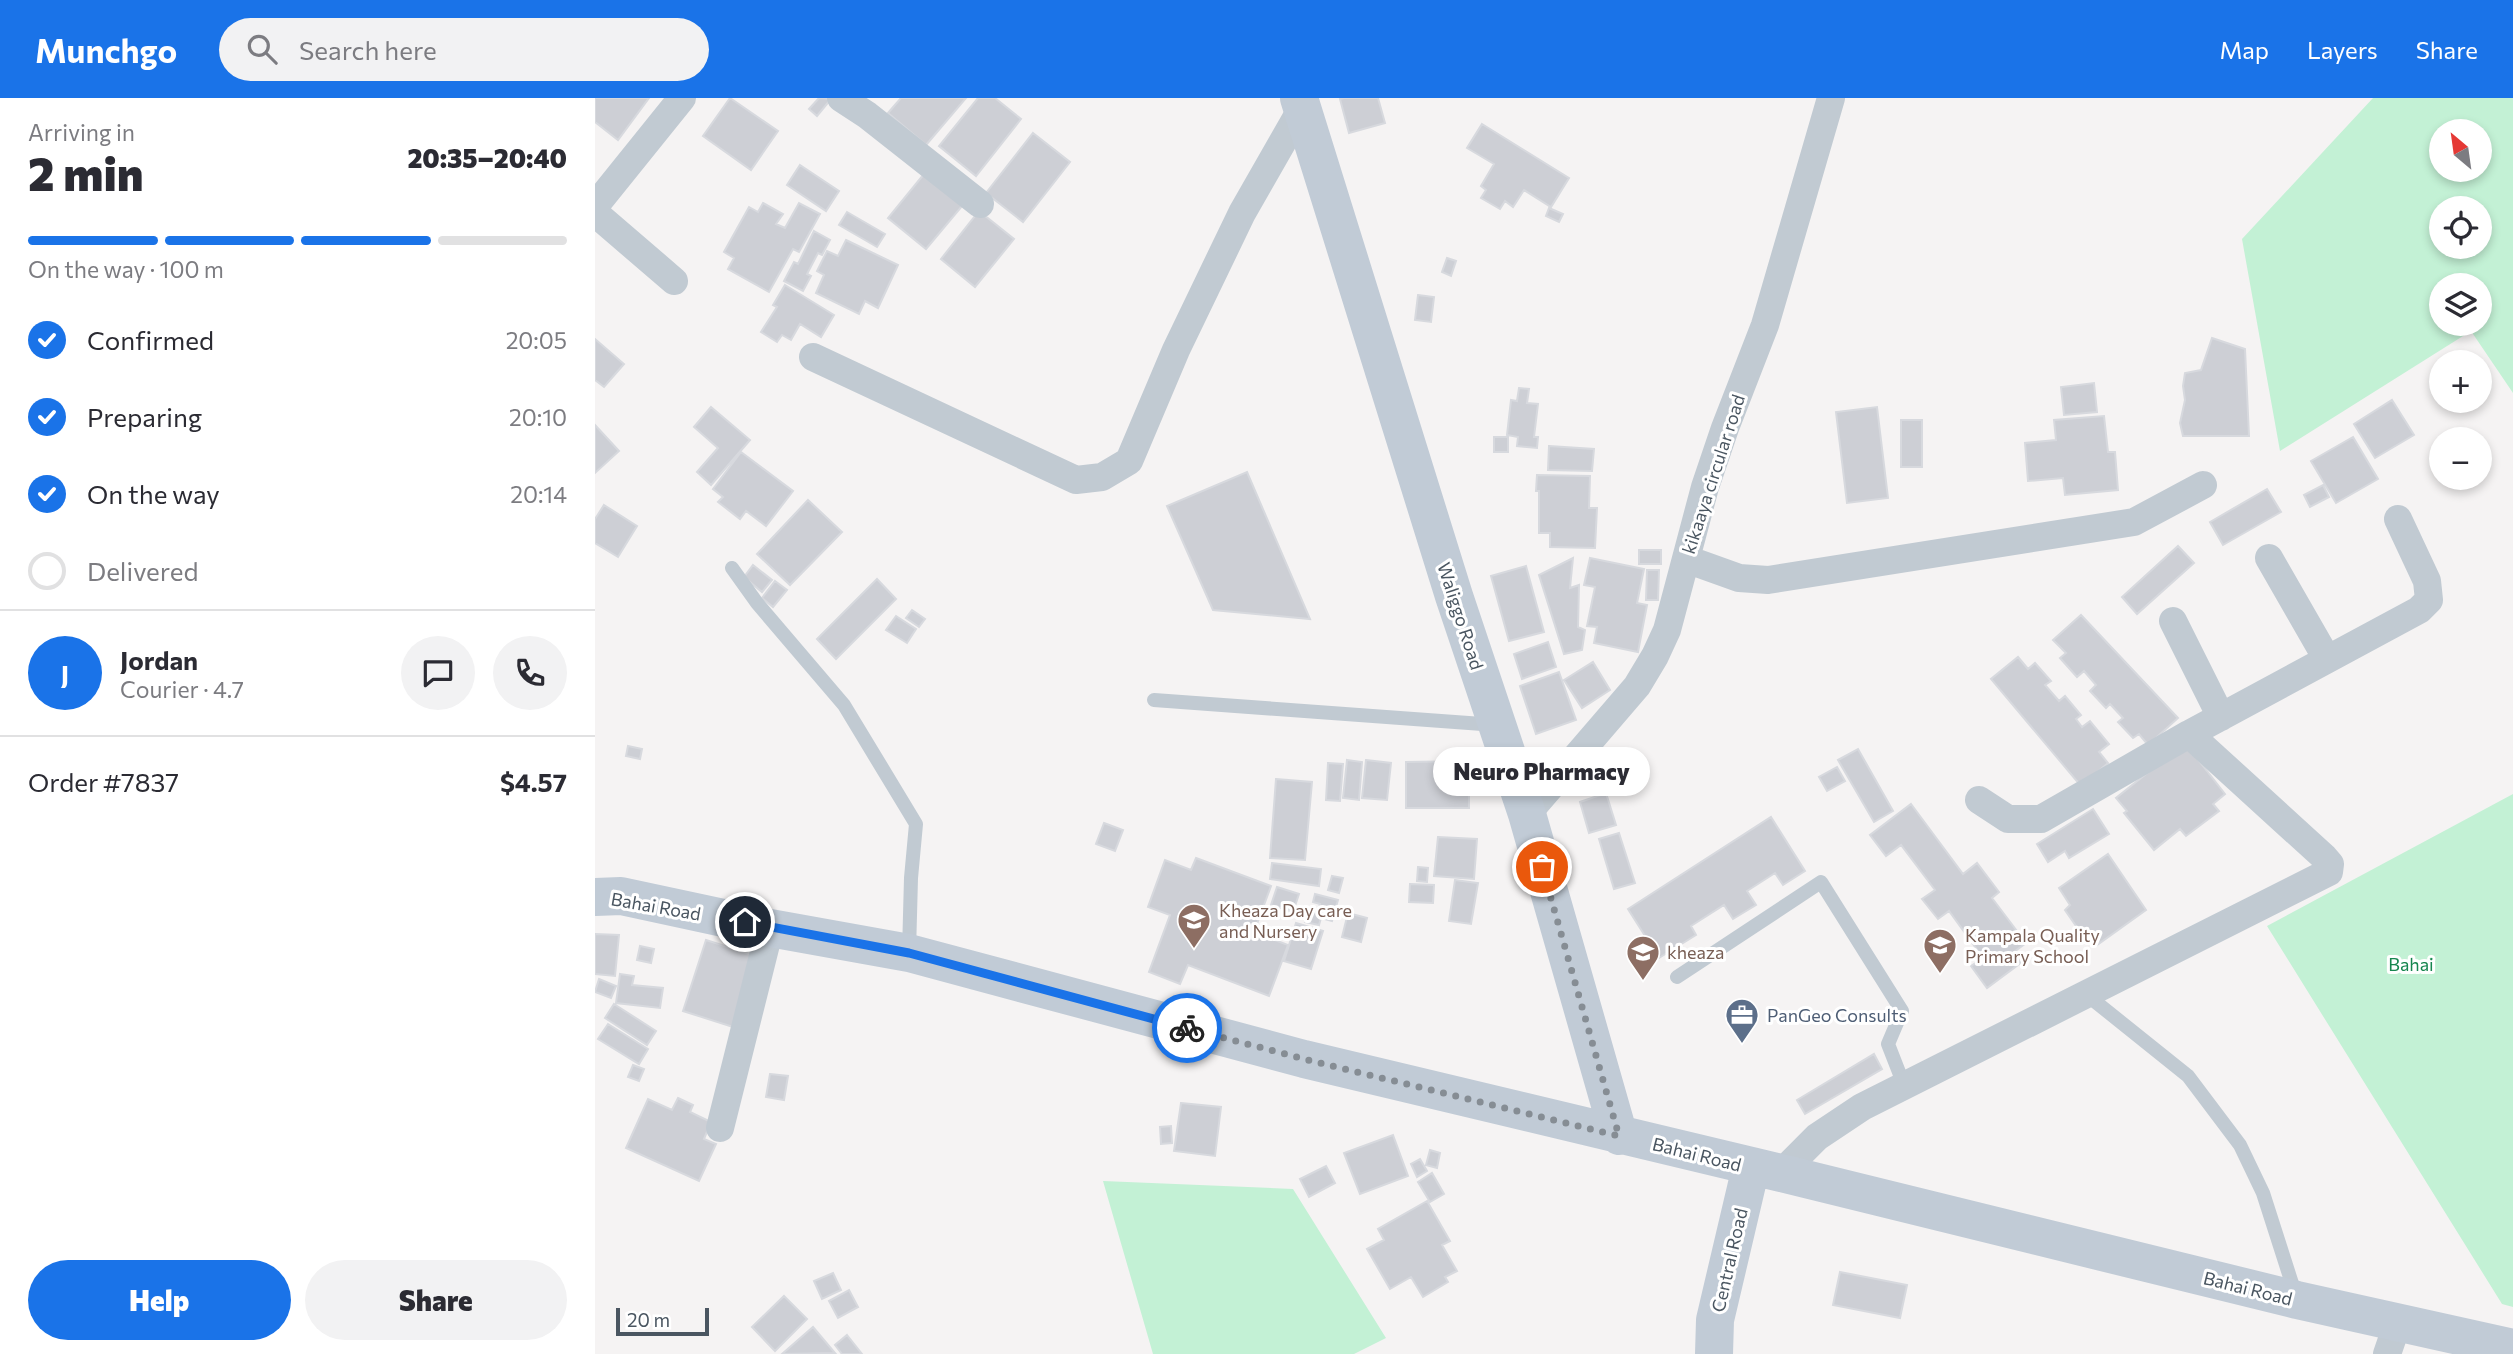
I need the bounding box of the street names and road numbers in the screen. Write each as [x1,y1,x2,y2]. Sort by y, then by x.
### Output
street label: kikaaya circular road [1677,392,1749,556]
street label: Waliggo Road [1433,560,1489,672]
street label: Bahai Road [609,887,703,925]
street label: Bahai Road [1650,1132,1744,1176]
street label: Central Road [1706,1206,1752,1314]
street label: Bahai Road [2201,1266,2295,1310]

